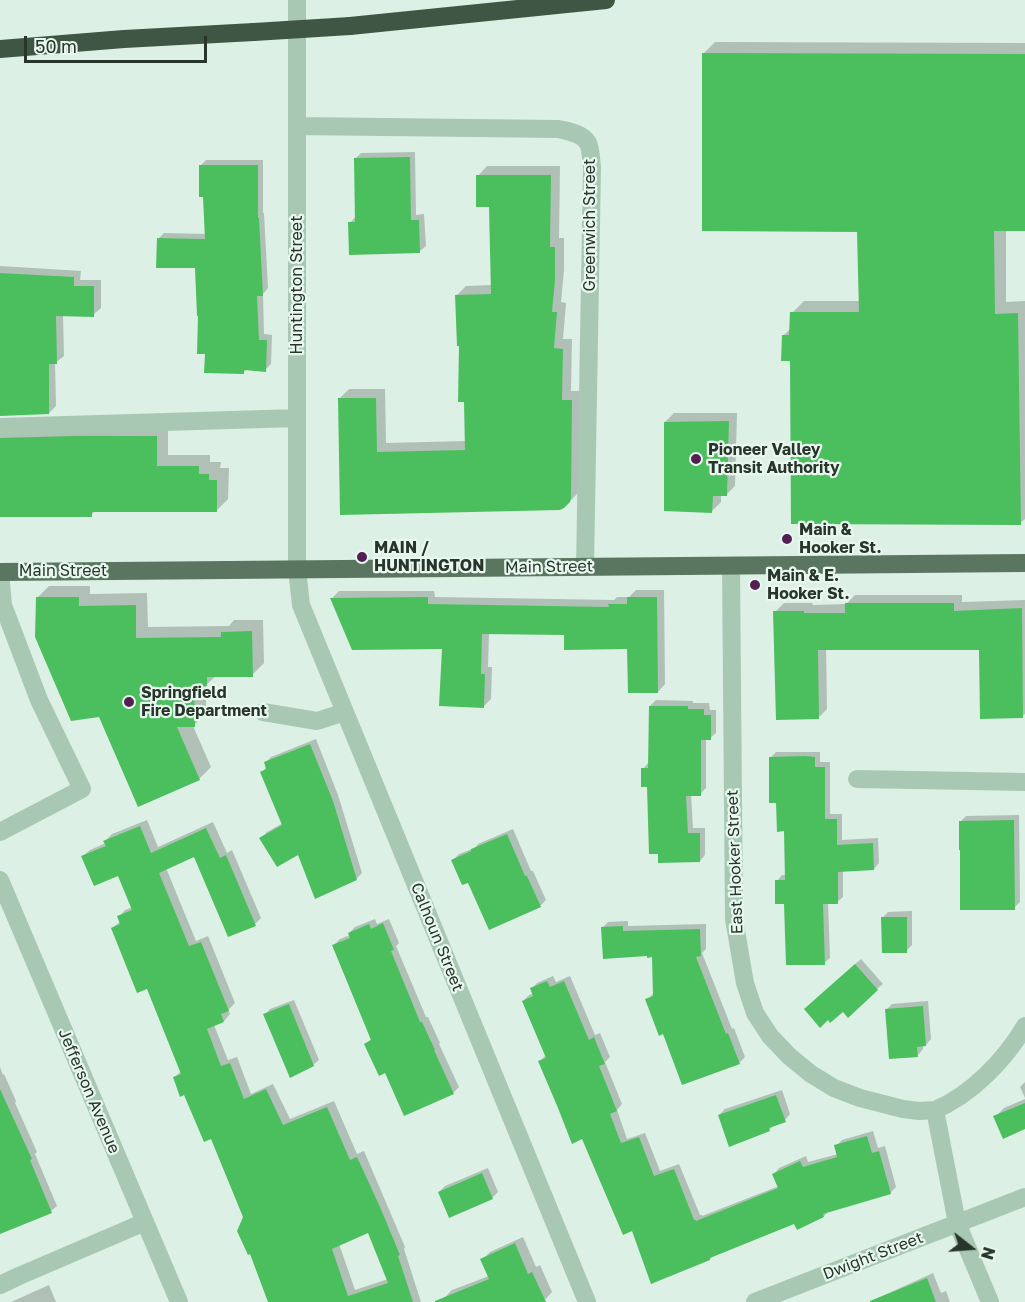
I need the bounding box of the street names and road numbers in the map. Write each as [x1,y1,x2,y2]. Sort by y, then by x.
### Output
street label: Greenwich Street [580,159,600,291]
street label: Huntington Street [287,215,307,355]
street label: Main Street [505,557,593,577]
street label: Main Street [19,561,107,581]
street label: East Hooker Street [723,789,747,935]
street label: Calhoun Street [406,880,468,994]
street label: Jefferson Avenue [54,1026,124,1156]
street label: Dwight Street [820,1228,926,1284]

